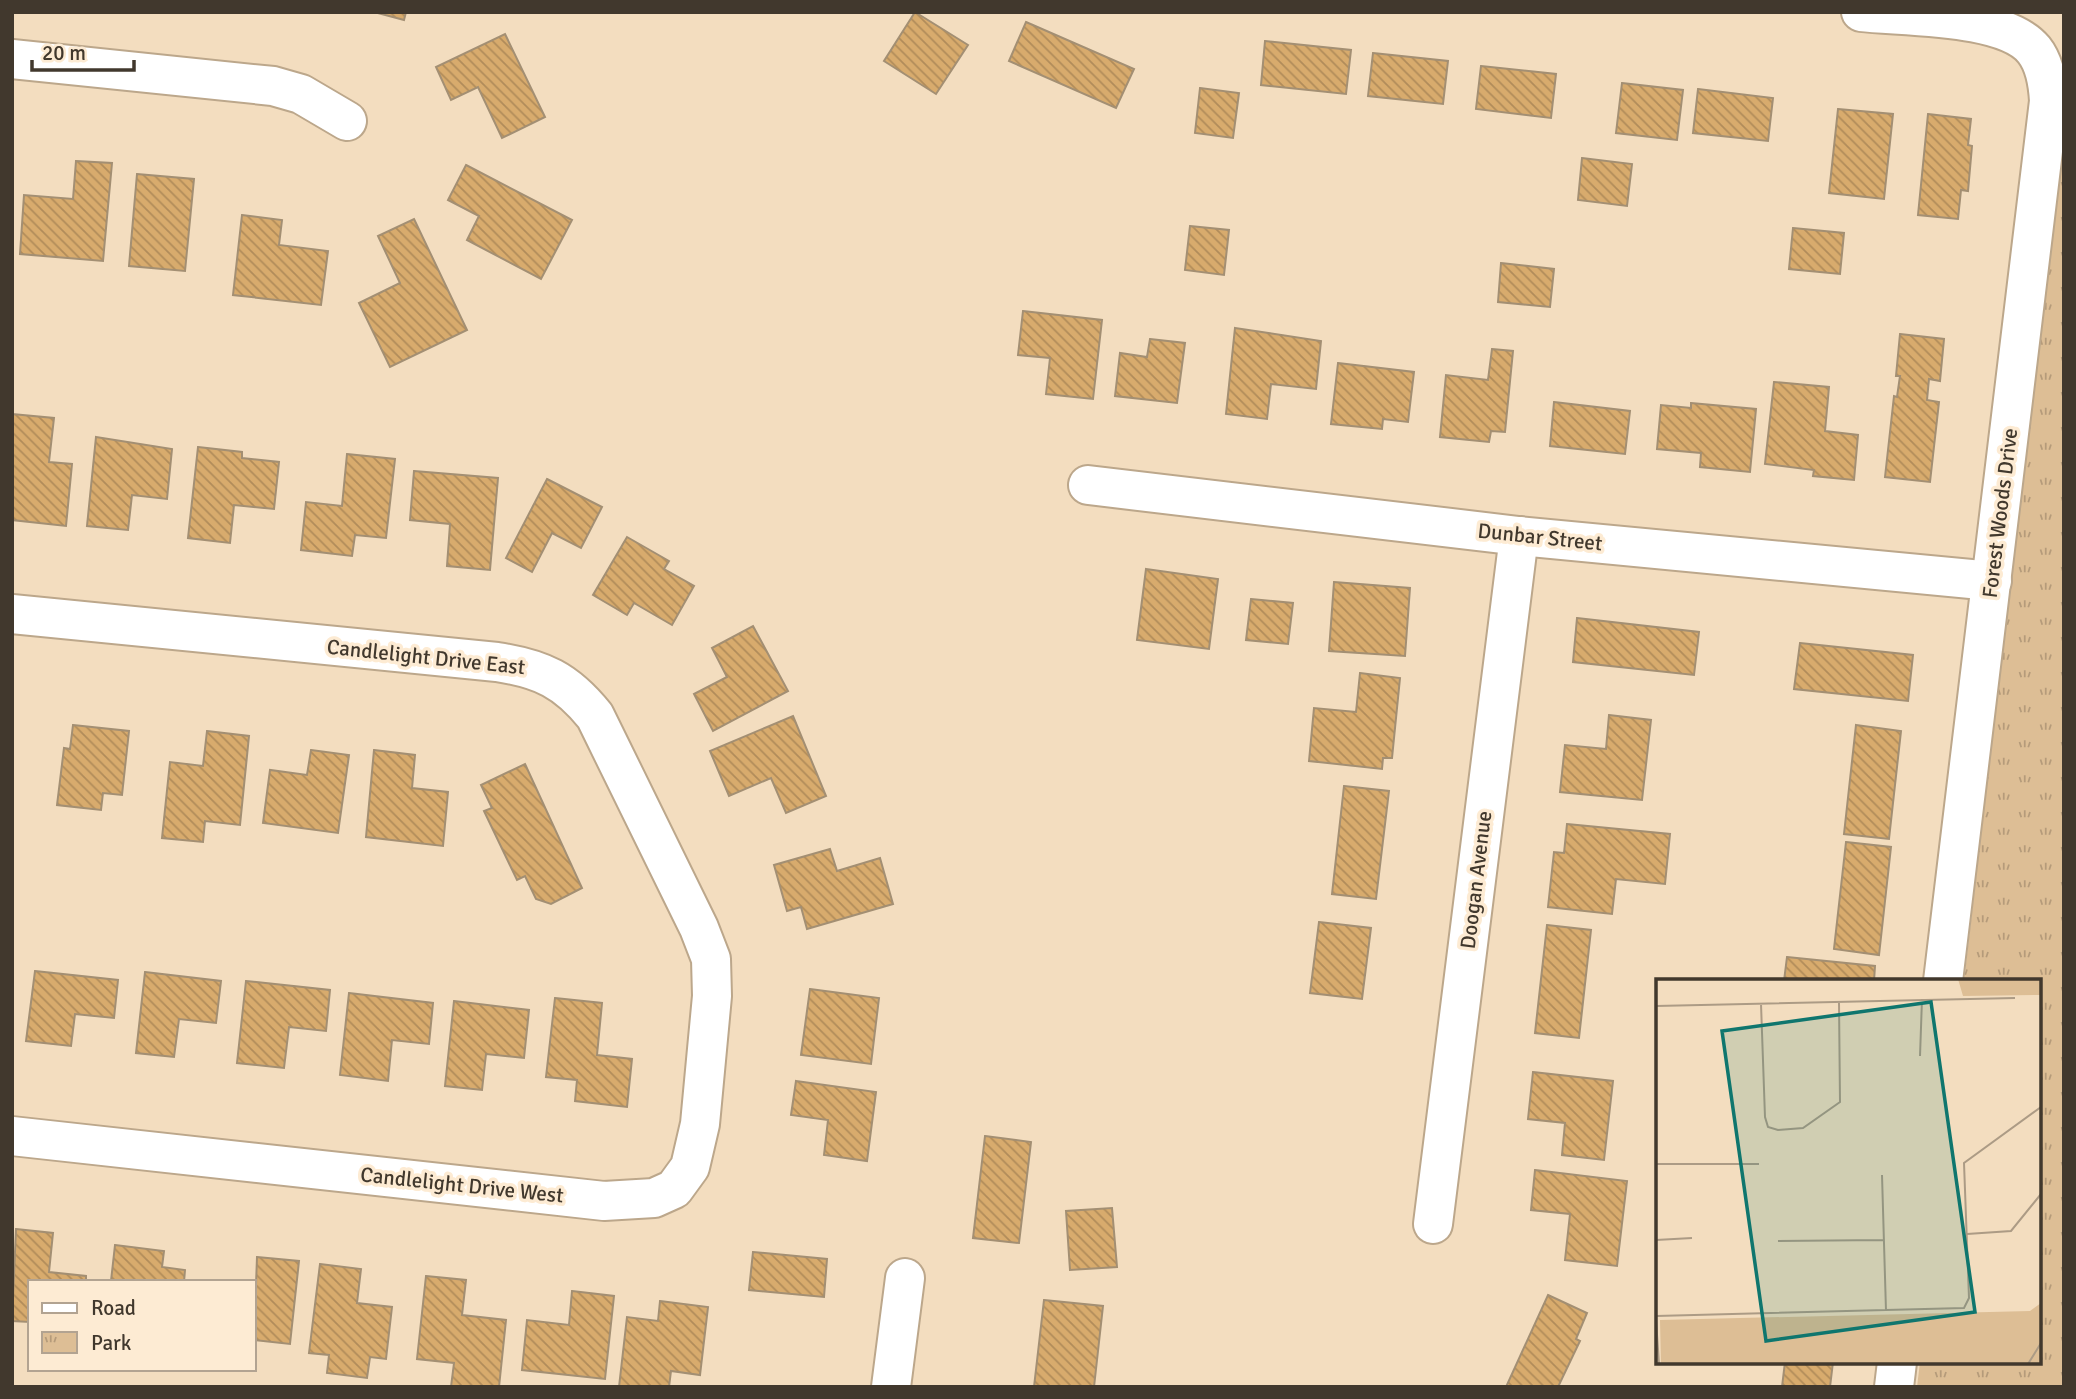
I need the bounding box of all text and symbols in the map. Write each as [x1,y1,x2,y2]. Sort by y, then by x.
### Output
scale bar [32,28,133,72]
text: 20 m [42,40,86,66]
street label: Forest Woods Drive [1977,427,2023,599]
street label: Dunbar Street [1476,518,1604,556]
street label: Candlelight Drive East [326,634,526,680]
street label: Doogan Avenue [1455,809,1497,951]
inset map [1656,979,2041,1364]
street label: Candlelight Drive West [359,1161,565,1209]
legend [28,1280,256,1371]
text: Road [91,1295,136,1321]
text: Park [91,1330,132,1356]

